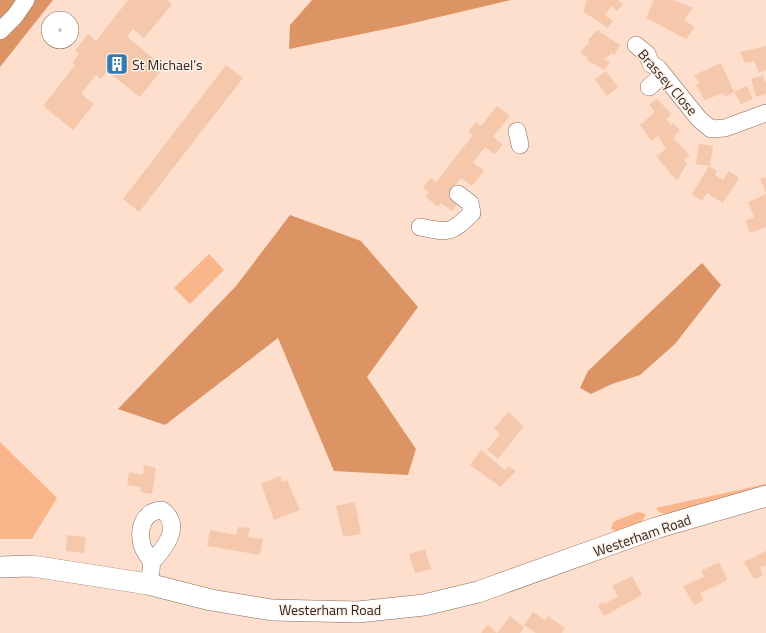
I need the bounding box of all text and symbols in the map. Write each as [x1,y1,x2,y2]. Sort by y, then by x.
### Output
street label: Brassey Close [633,44,703,120]
building icon: St Michael's [104,51,130,77]
place label: St Michael's [132,54,203,75]
street label: Westerham Road [590,508,694,562]
street label: Westerham Road [279,599,381,620]

